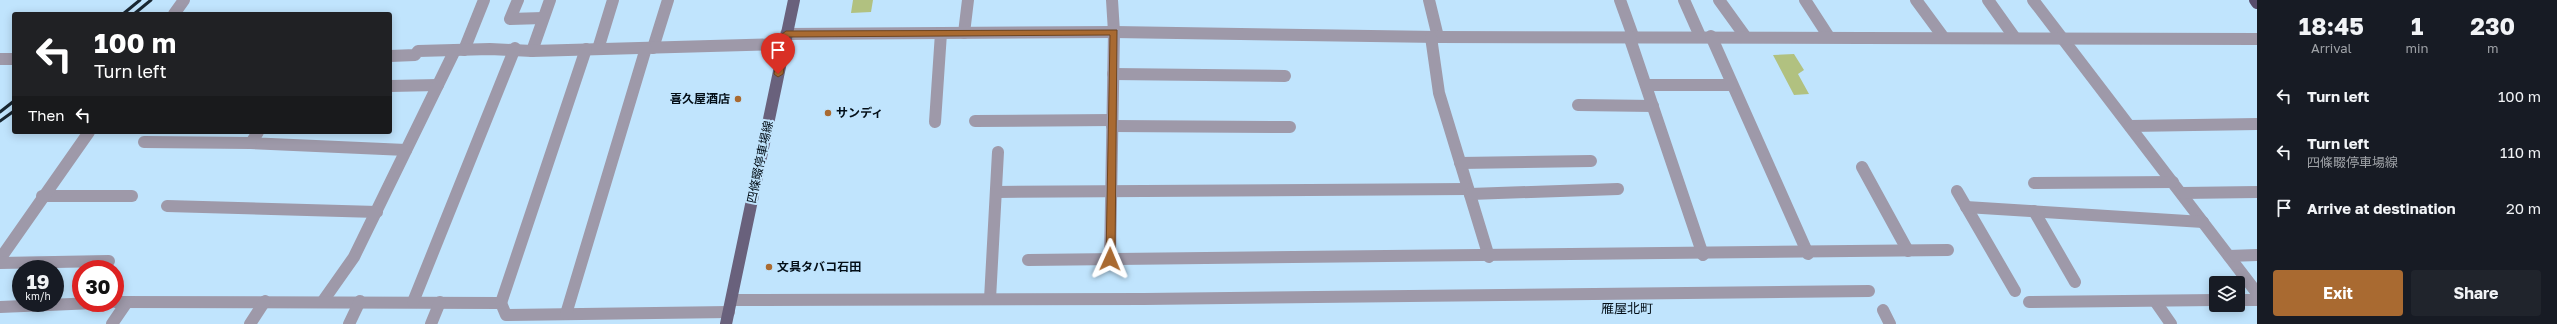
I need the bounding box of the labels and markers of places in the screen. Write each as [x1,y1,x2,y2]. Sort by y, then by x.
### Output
pin [761,33,795,74]
place label: 喜久屋酒店 [670,91,730,106]
marker: 喜久屋酒店 [733,94,743,104]
place label: サンディ [836,105,883,120]
marker: サンディ [823,108,833,118]
place label: 文具タバコ石田 [777,259,861,274]
marker: 文具タバコ石田 [764,262,774,272]

